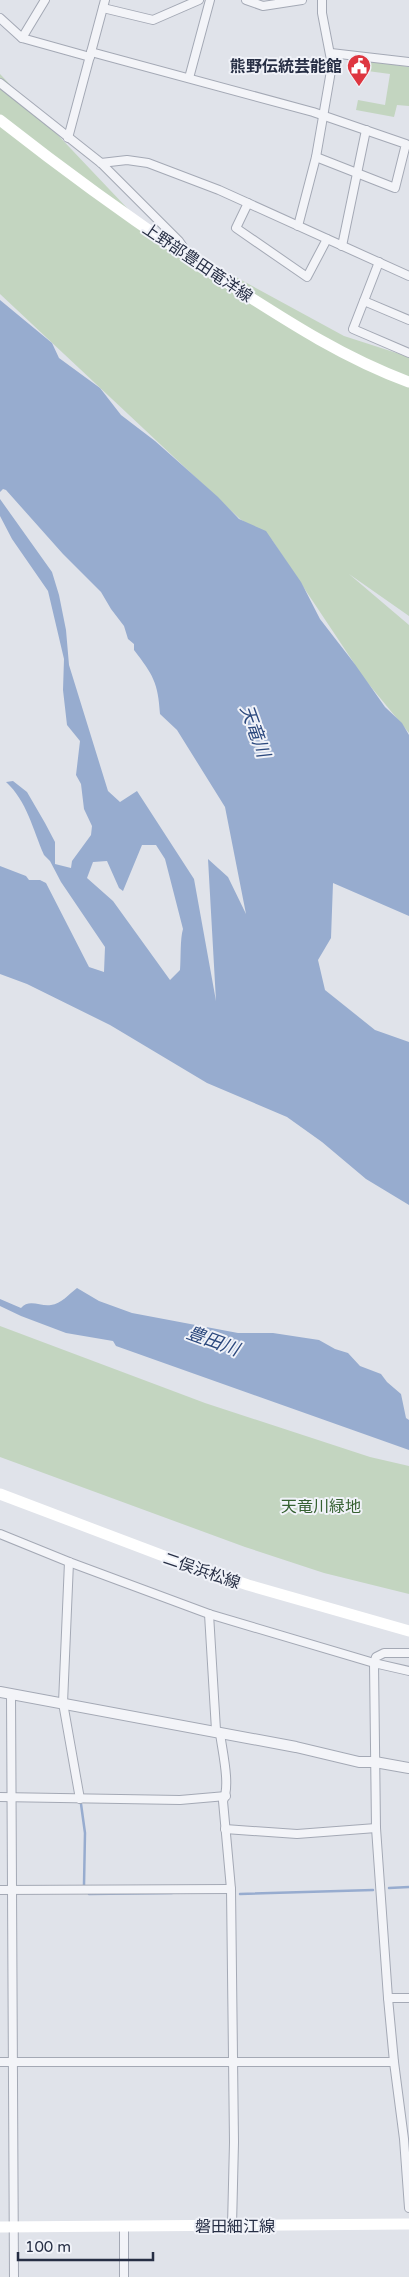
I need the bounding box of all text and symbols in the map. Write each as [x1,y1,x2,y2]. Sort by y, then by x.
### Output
public building icon: 熊野伝統芸能館 [346,53,372,87]
place label: 熊野伝統芸能館 [230,57,342,77]
street label: 上野部豊田竜洋線 [139,219,256,307]
water label: 天竜川 [235,702,275,762]
water label: 豊田川 [184,1321,244,1361]
park label: 天竜川緑地 [281,1497,361,1517]
street label: 二俣浜松線 [161,1548,243,1593]
street label: 磐田細江線 [195,2217,275,2237]
scale bar [18,2230,152,2262]
text: 100 m [25,2238,71,2256]

